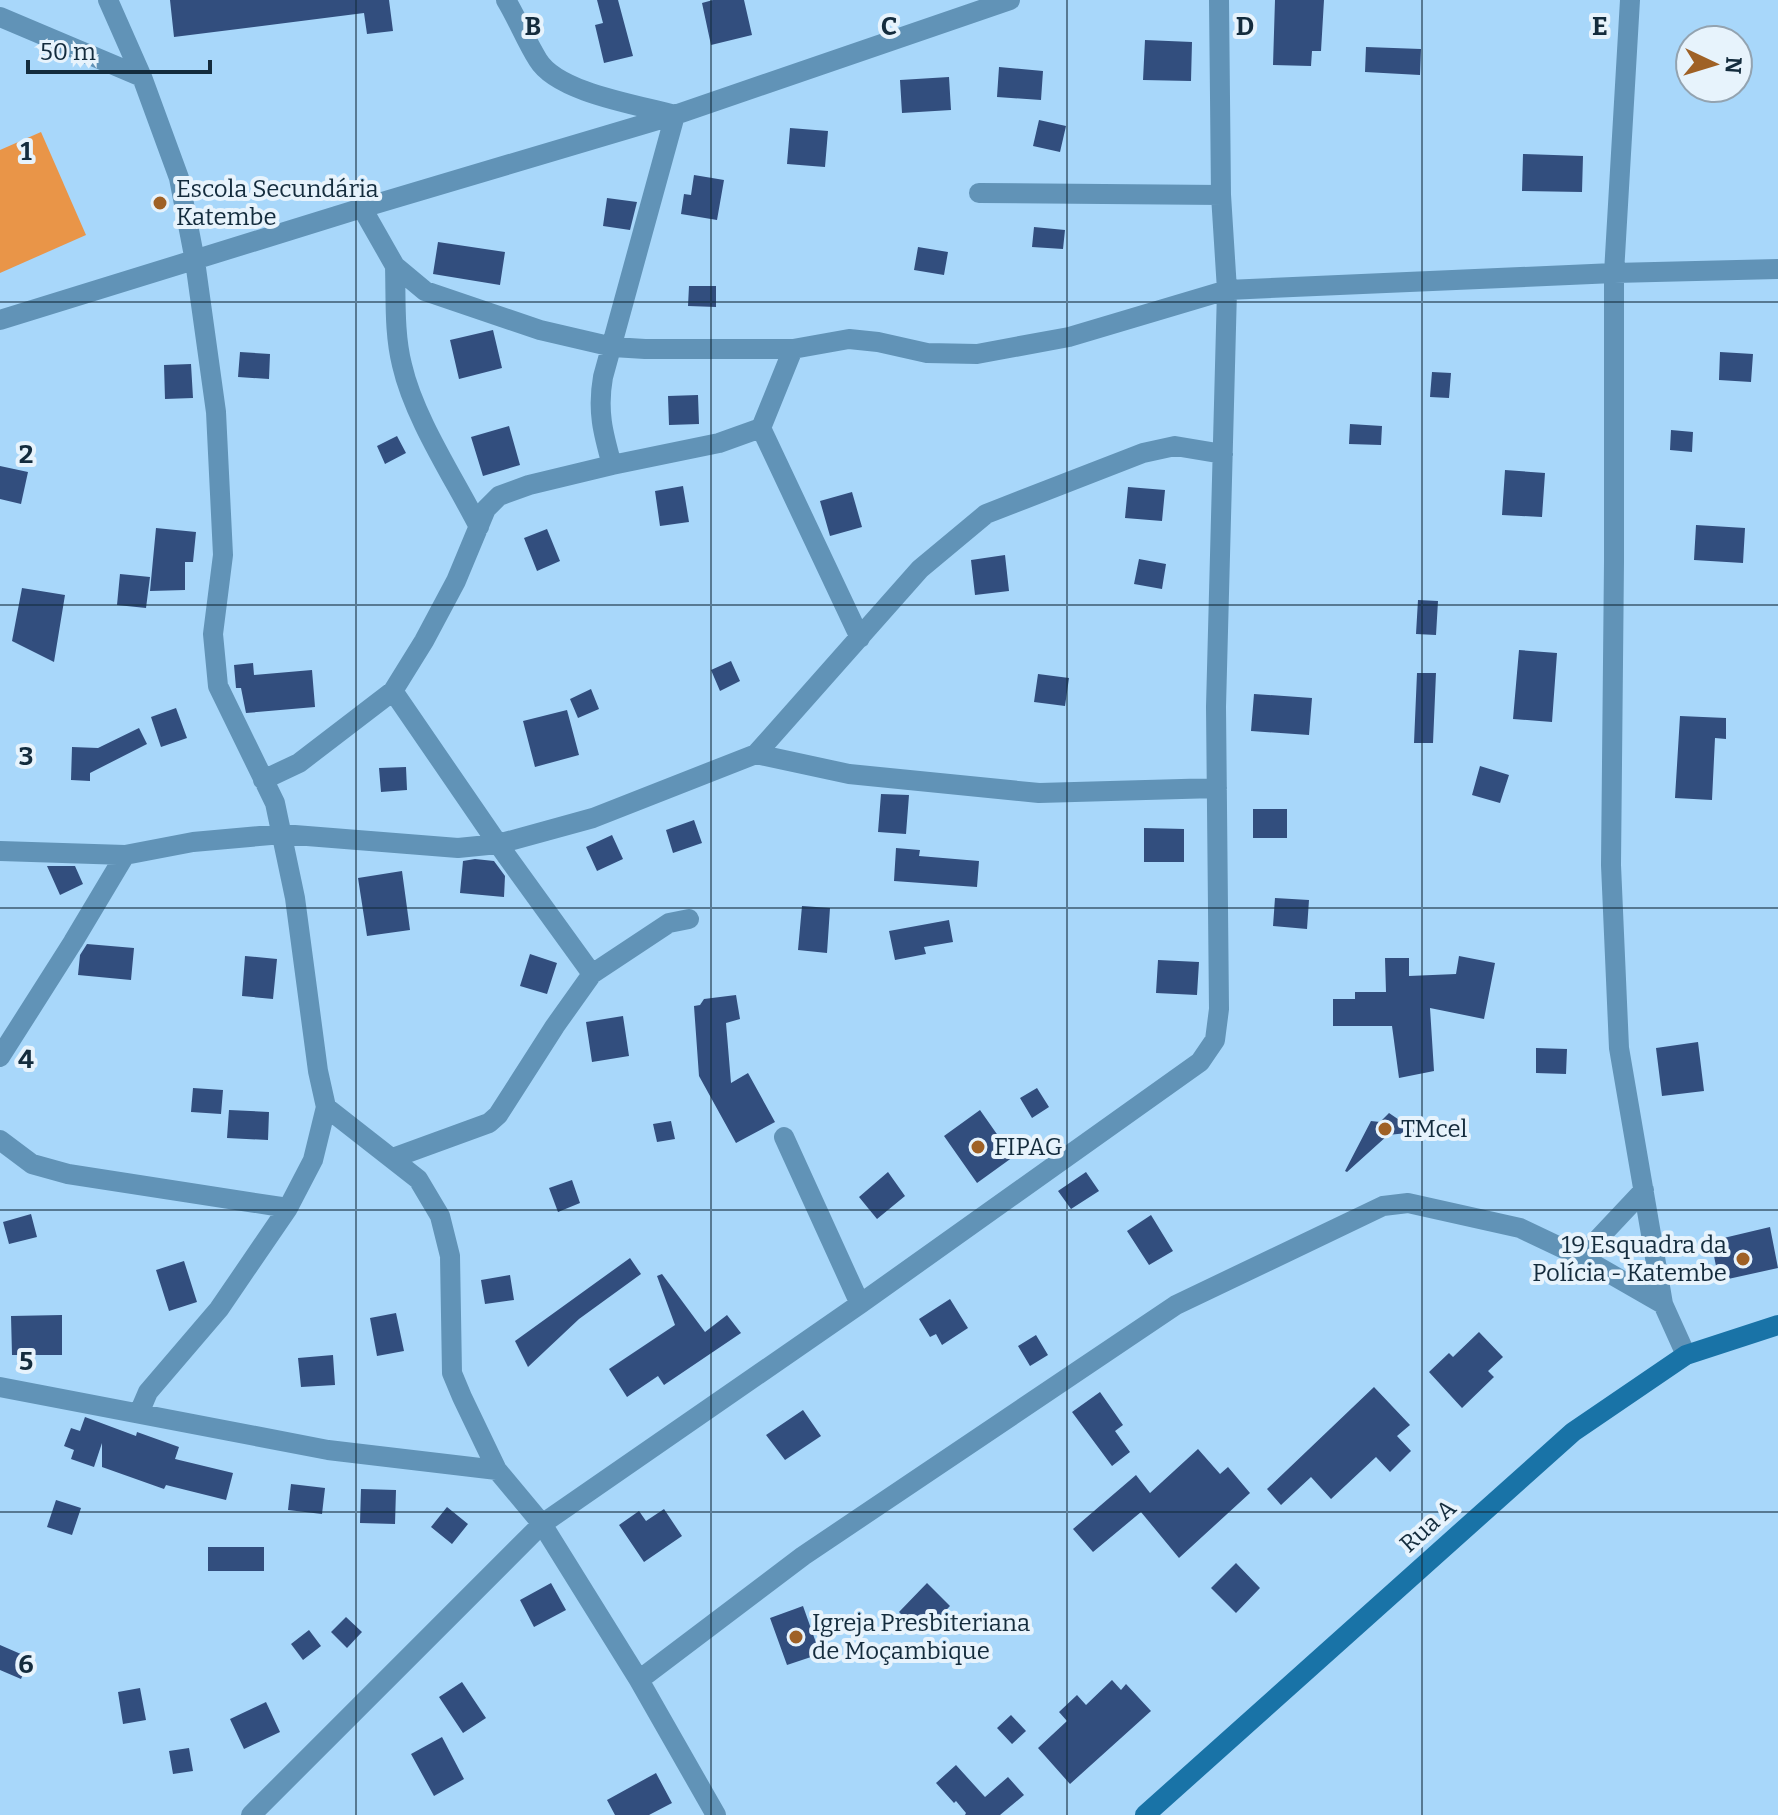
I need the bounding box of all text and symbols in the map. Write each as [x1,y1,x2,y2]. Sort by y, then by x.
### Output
text: B [525,11,541,42]
text: C [881,11,897,42]
text: D [1236,11,1254,42]
text: E [1592,11,1608,42]
scale bar [28,24,210,74]
north arrow [1674,24,1754,104]
text: 50 m [40,38,96,66]
text: N [1719,56,1748,75]
text: 1 [20,136,32,167]
place label: Escola Secundária Katembe [176,175,379,231]
marker: Escola Secundária Katembe [151,194,169,212]
text: 2 [19,439,33,470]
text: 3 [19,741,33,772]
text: 4 [18,1044,34,1075]
place label: TMcel [1401,1115,1468,1143]
marker: TMcel [1376,1120,1394,1138]
place label: FIPAG [994,1133,1062,1161]
marker: FIPAG [969,1138,987,1156]
place label: 19 Esquadra da Polícia - Katembe [1532,1231,1727,1287]
marker: 19 Esquadra da Polícia - Katembe [1734,1250,1752,1268]
text: 5 [19,1346,33,1377]
street label: Rua A [1394,1494,1462,1558]
place label: Igreja Presbiteriana de Moçambique [812,1609,1030,1665]
marker: Igreja Presbiteriana de Moçambique [787,1628,805,1646]
text: 6 [18,1649,34,1680]

